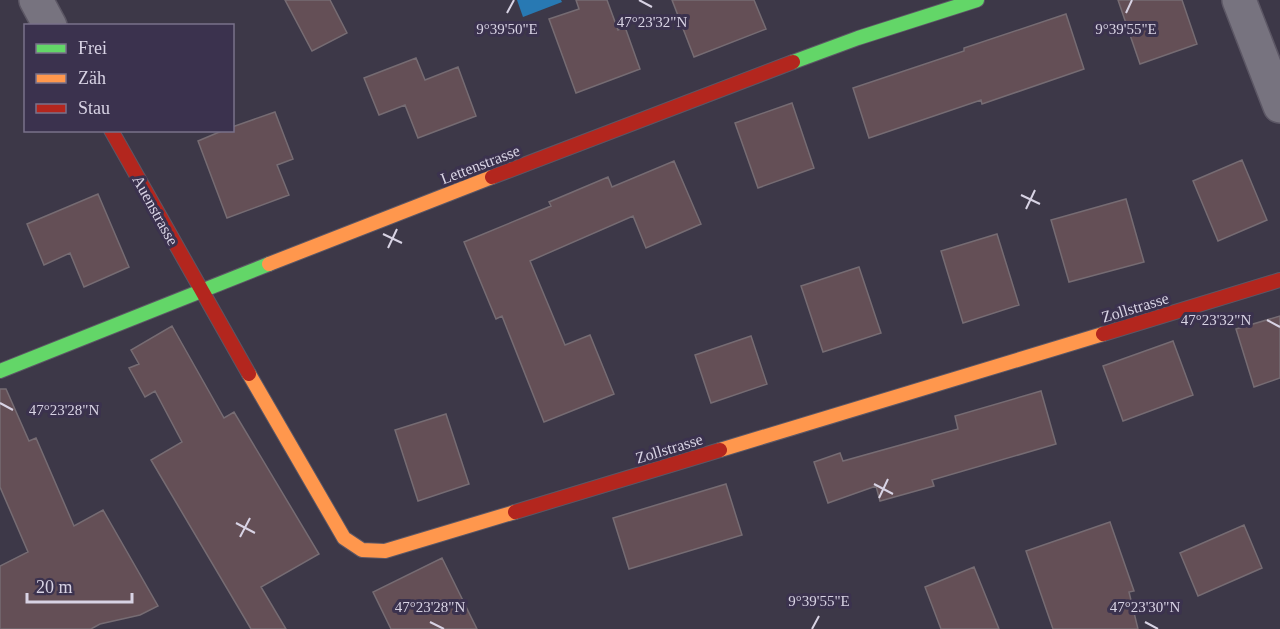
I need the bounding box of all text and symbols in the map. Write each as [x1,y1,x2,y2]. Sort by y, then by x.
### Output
text: 47°23'32"N [617,14,687,30]
text: 9°39'50"E [476,21,538,37]
text: 9°39'55"E [1095,21,1157,37]
legend [24,24,234,132]
text: Frei [78,38,107,58]
text: Zäh [78,68,106,88]
text: Stau [78,98,110,118]
street label: Lettenstrasse [438,142,522,187]
street label: Auenstrasse [129,172,182,248]
street label: Zollstrasse [1100,289,1171,326]
text: 47°23'32"N [1181,312,1251,328]
text: 47°23'28"N [29,402,99,418]
street label: Zollstrasse [634,430,705,467]
scale bar [27,566,132,604]
text: 20 m [36,577,73,597]
text: 9°39'55"E [788,593,850,609]
text: 47°23'28"N [395,599,465,615]
text: 47°23'30"N [1110,599,1180,615]

